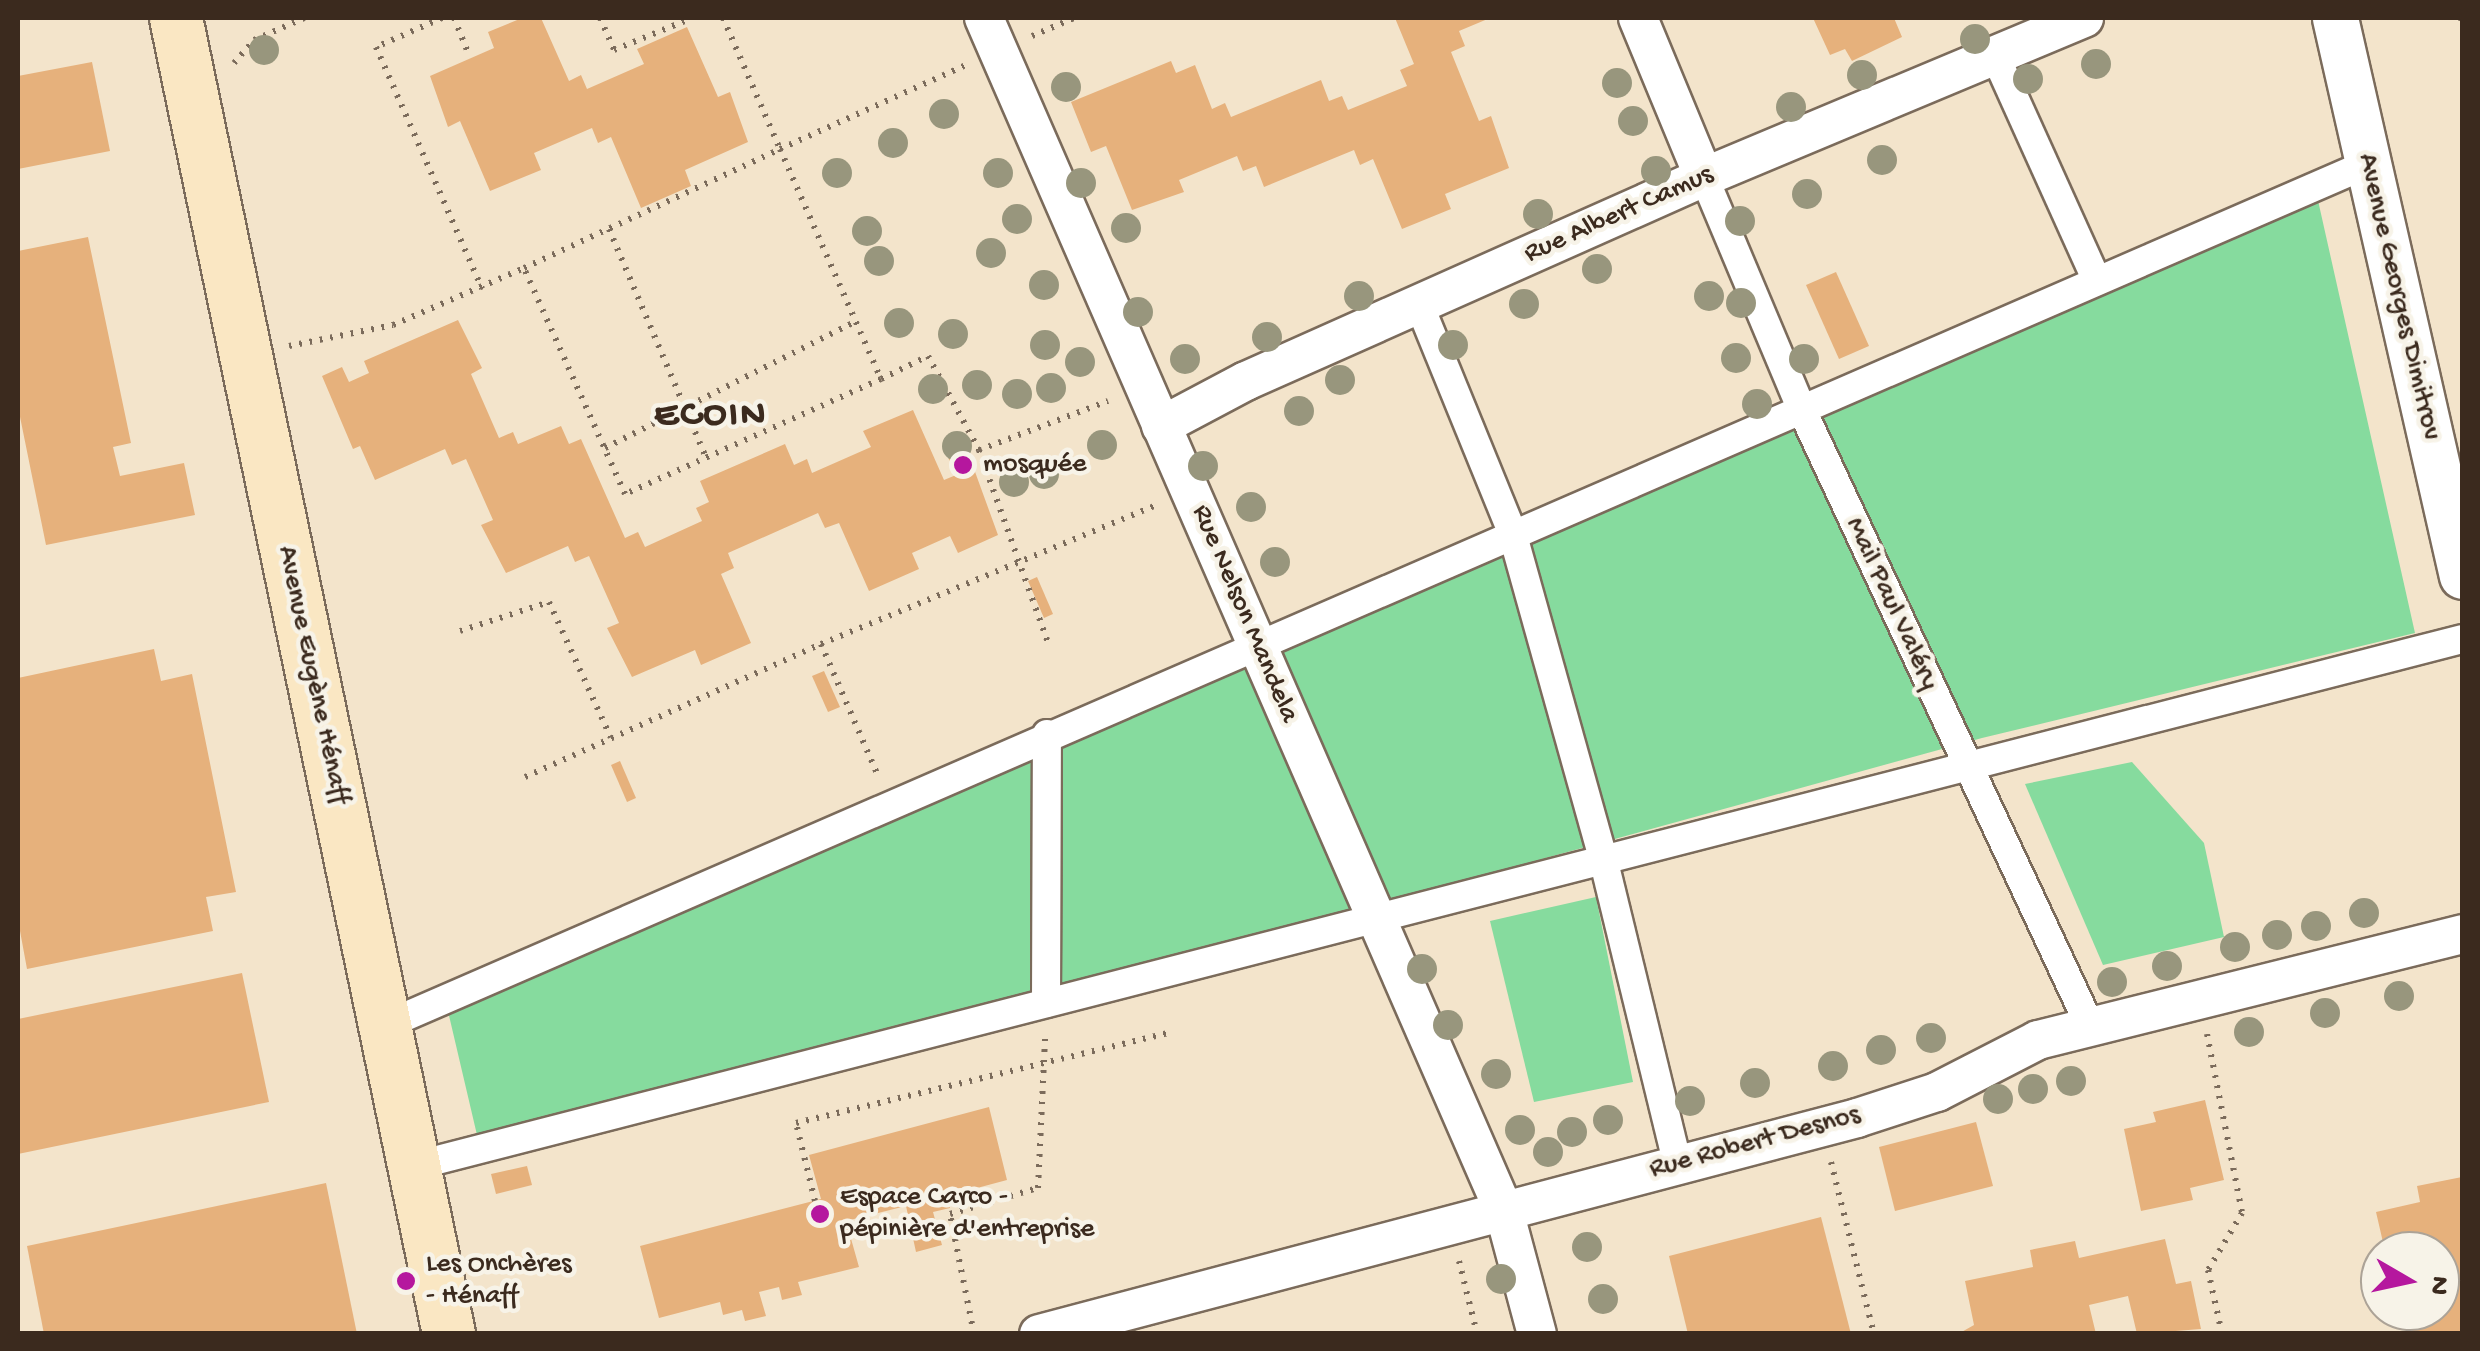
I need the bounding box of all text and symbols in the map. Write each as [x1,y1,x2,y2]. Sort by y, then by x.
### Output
street label: Avenue Georges Dimitrov [2349,150,2447,444]
street label: Rue Albert Camus [1520,158,1718,272]
district label: ECOIN [654,394,768,440]
place label: mosquée [983,448,1087,482]
marker: mosquée [952,454,974,476]
street label: Rue Nelson Mandela [1183,500,1305,728]
street label: Mail Paul Valéry [1836,513,1946,695]
street label: Avenue Eugène Hénaff [268,543,356,807]
street label: Rue Robert Desnos [1646,1099,1864,1187]
place label: Espace Carco - pépinière d'entreprise [840,1181,1094,1247]
marker: Espace Carco - pépinière d'entreprise [809,1203,831,1225]
north arrow [2360,1231,2460,1331]
place label: Les Onchères - Hénaff [426,1248,571,1314]
marker: Les Onchères - Hénaff [395,1270,417,1292]
text: N [2420,1274,2456,1297]

